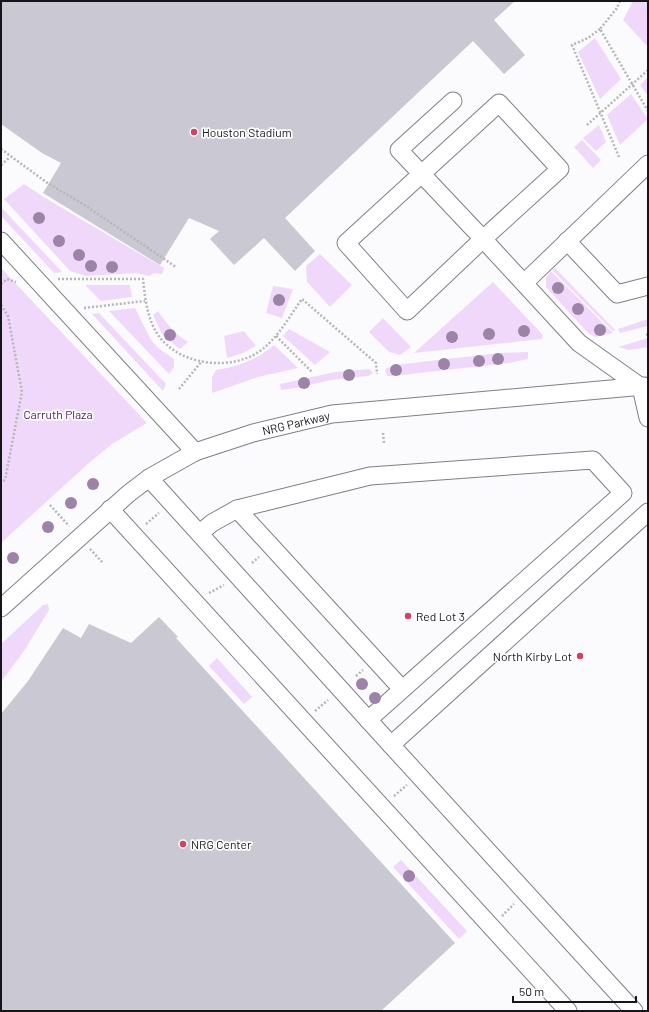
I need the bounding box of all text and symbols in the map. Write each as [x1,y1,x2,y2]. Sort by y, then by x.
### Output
place label: Houston Stadium [202,125,292,139]
marker: Houston Stadium [189,127,199,137]
park label: Carruth Plaza [23,407,93,421]
street label: NRG Parkway [261,408,331,438]
place label: Red Lot 3 [416,609,465,623]
marker: Red Lot 3 [403,611,413,621]
place label: North Kirby Lot [493,649,572,663]
marker: North Kirby Lot [575,651,585,661]
place label: NRG Center [191,837,252,851]
marker: NRG Center [178,839,188,849]
scale bar [513,978,636,1004]
text: 50 m [519,984,544,998]

